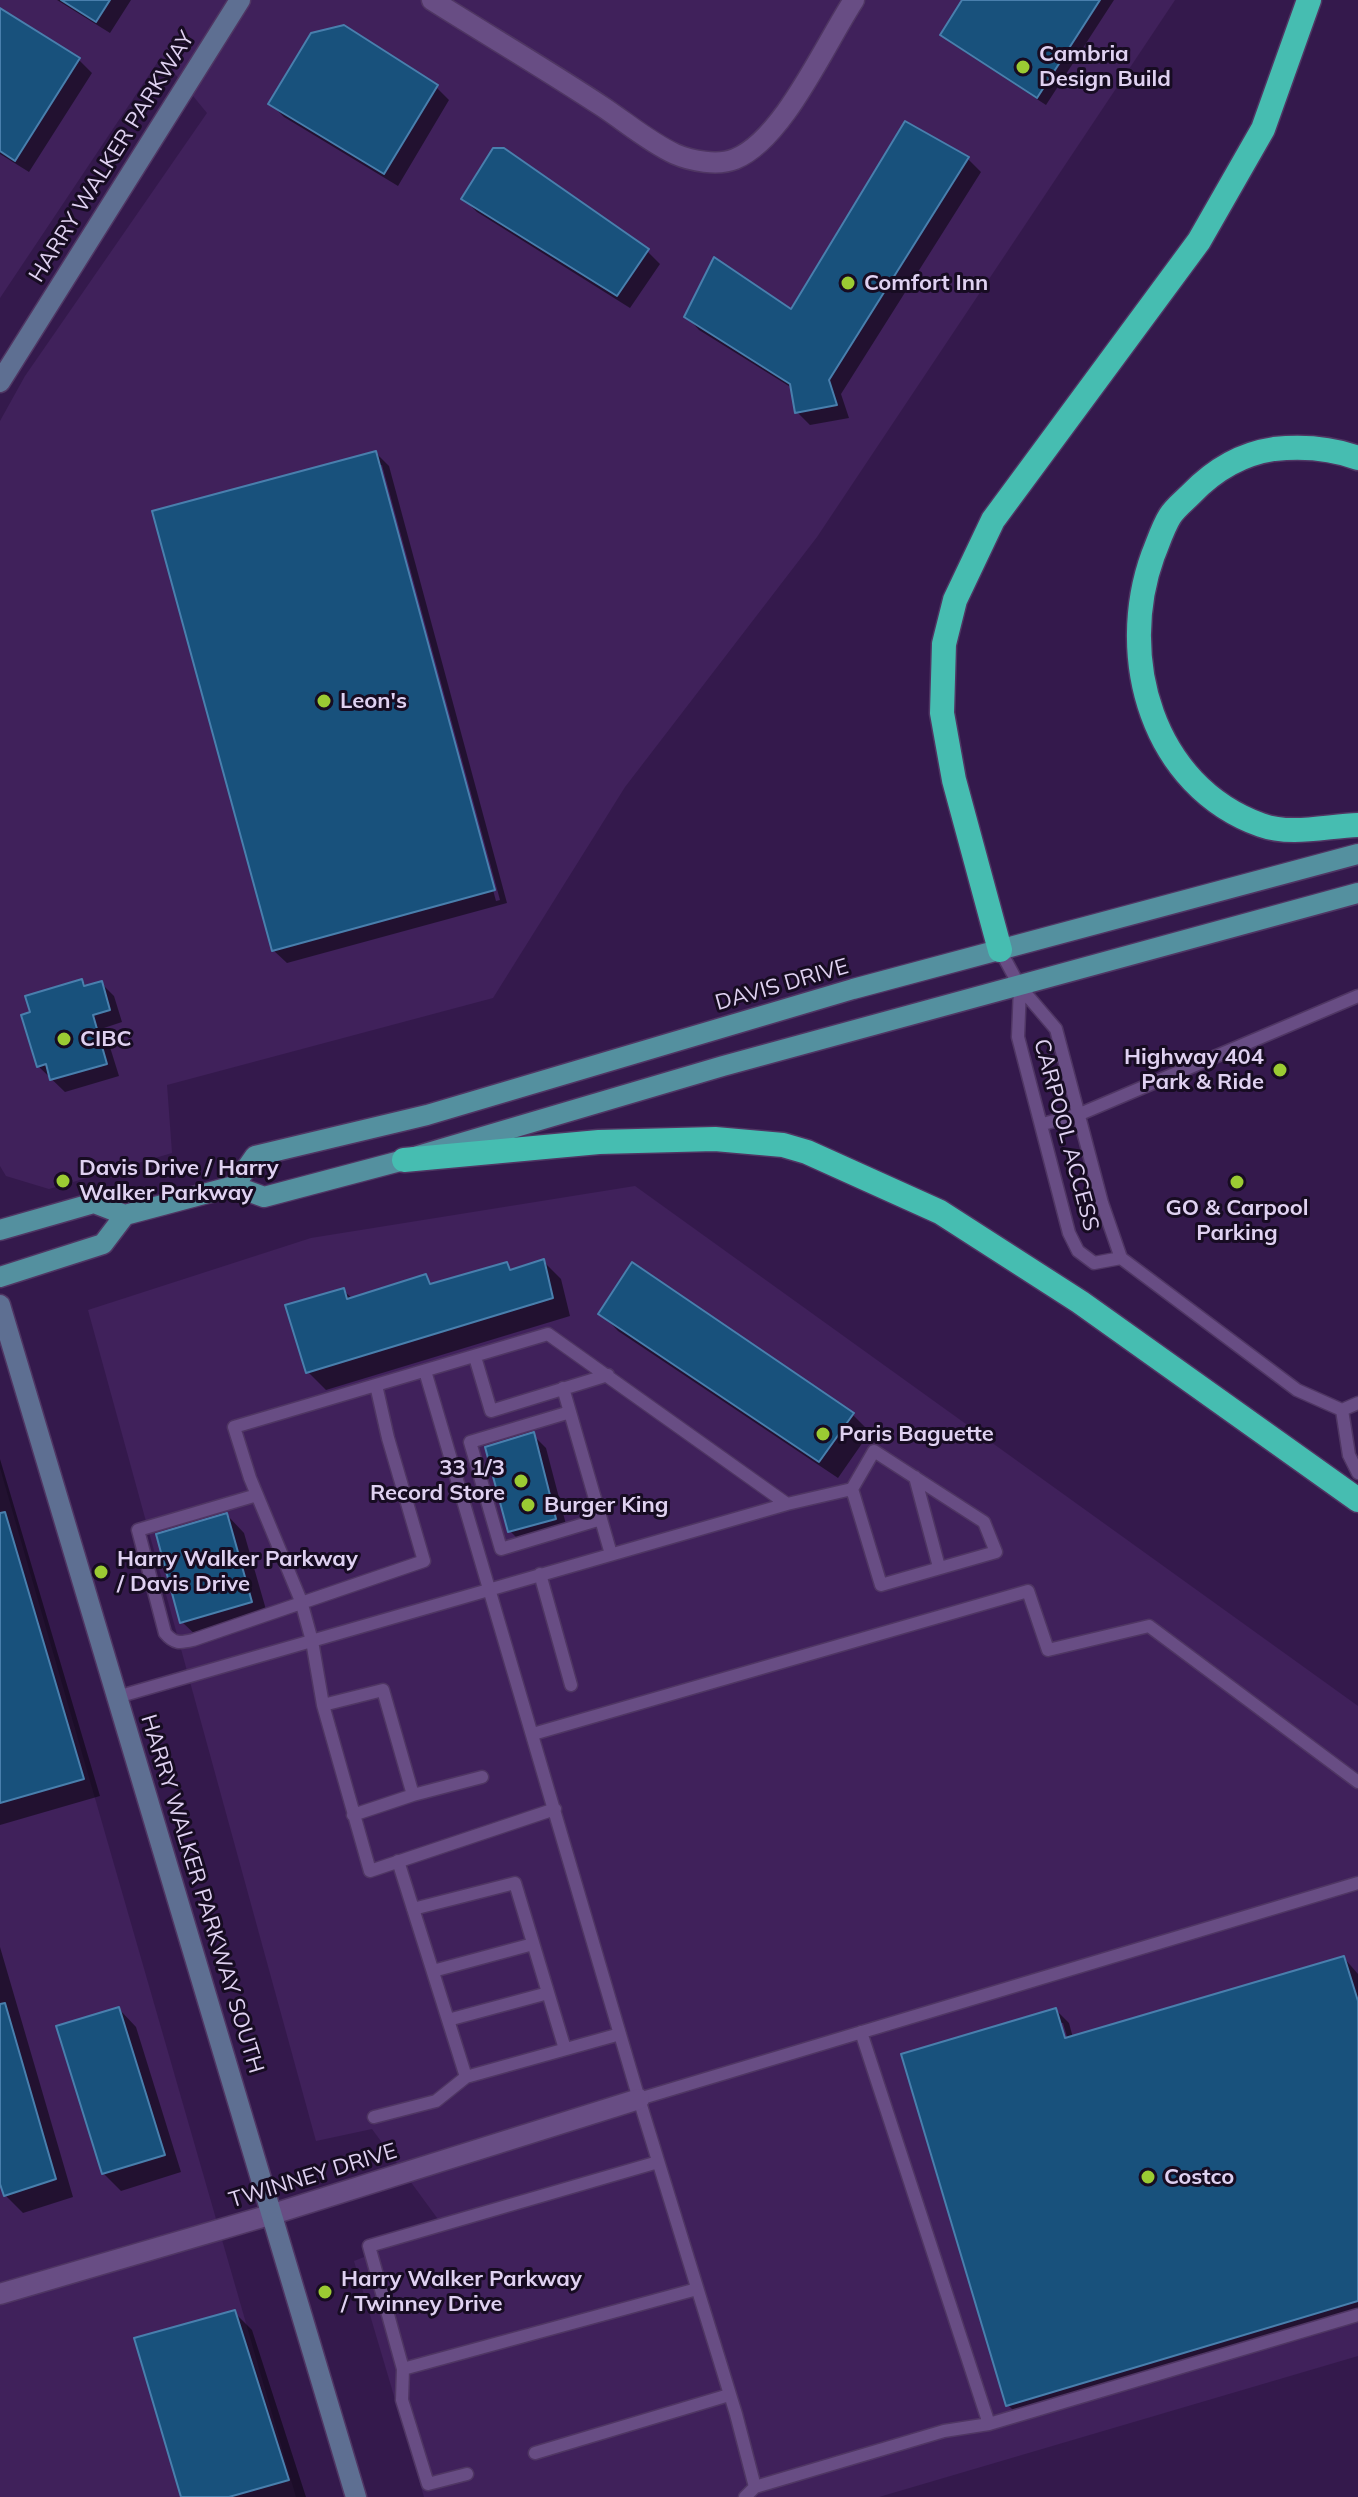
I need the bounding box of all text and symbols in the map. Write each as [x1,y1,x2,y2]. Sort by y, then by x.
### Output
street label: HARRY WALKER PARKWAY [24,27,200,287]
place label: Cambria Design Build [1039,41,1171,92]
marker: Cambria Design Build [1014,58,1032,76]
place label: Comfort Inn [864,270,988,296]
marker: Comfort Inn [839,274,857,292]
place label: Leon's [340,688,407,714]
marker: Leon's [315,692,333,710]
street label: DAVIS DRIVE [712,953,852,1017]
place label: CIBC [80,1026,132,1052]
marker: CIBC [55,1030,73,1048]
street label: CARPOOL ACCESS [1028,1036,1104,1234]
place label: Highway 404 Park & Ride [1124,1044,1264,1096]
marker: Highway 404 Park & Ride [1271,1061,1289,1079]
place label: Davis Drive / Harry Walker Parkway [79,1155,279,1206]
marker: Davis Drive / Harry Walker Parkway [54,1172,72,1190]
marker: GO & Carpool Parking [1228,1173,1246,1191]
place label: GO & Carpool Parking [1165,1195,1309,1246]
place label: Paris Baguette [839,1421,994,1447]
marker: Paris Baguette [814,1425,832,1443]
place label: 33 1/3 Record Store [370,1455,505,1506]
marker: 33 1/3 Record Store [512,1472,530,1490]
place label: Burger King [544,1492,669,1518]
marker: Burger King [519,1496,537,1514]
place label: Harry Walker Parkway / Davis Drive [117,1546,358,1598]
marker: Harry Walker Parkway / Davis Drive [92,1563,110,1581]
street label: HARRY WALKER PARKWAY SOUTH [135,1712,269,2076]
street label: TWINNEY DRIVE [226,2138,400,2214]
place label: Costco [1164,2164,1234,2190]
marker: Costco [1139,2168,1157,2186]
place label: Harry Walker Parkway / Twinney Drive [341,2266,582,2318]
marker: Harry Walker Parkway / Twinney Drive [316,2283,334,2301]

